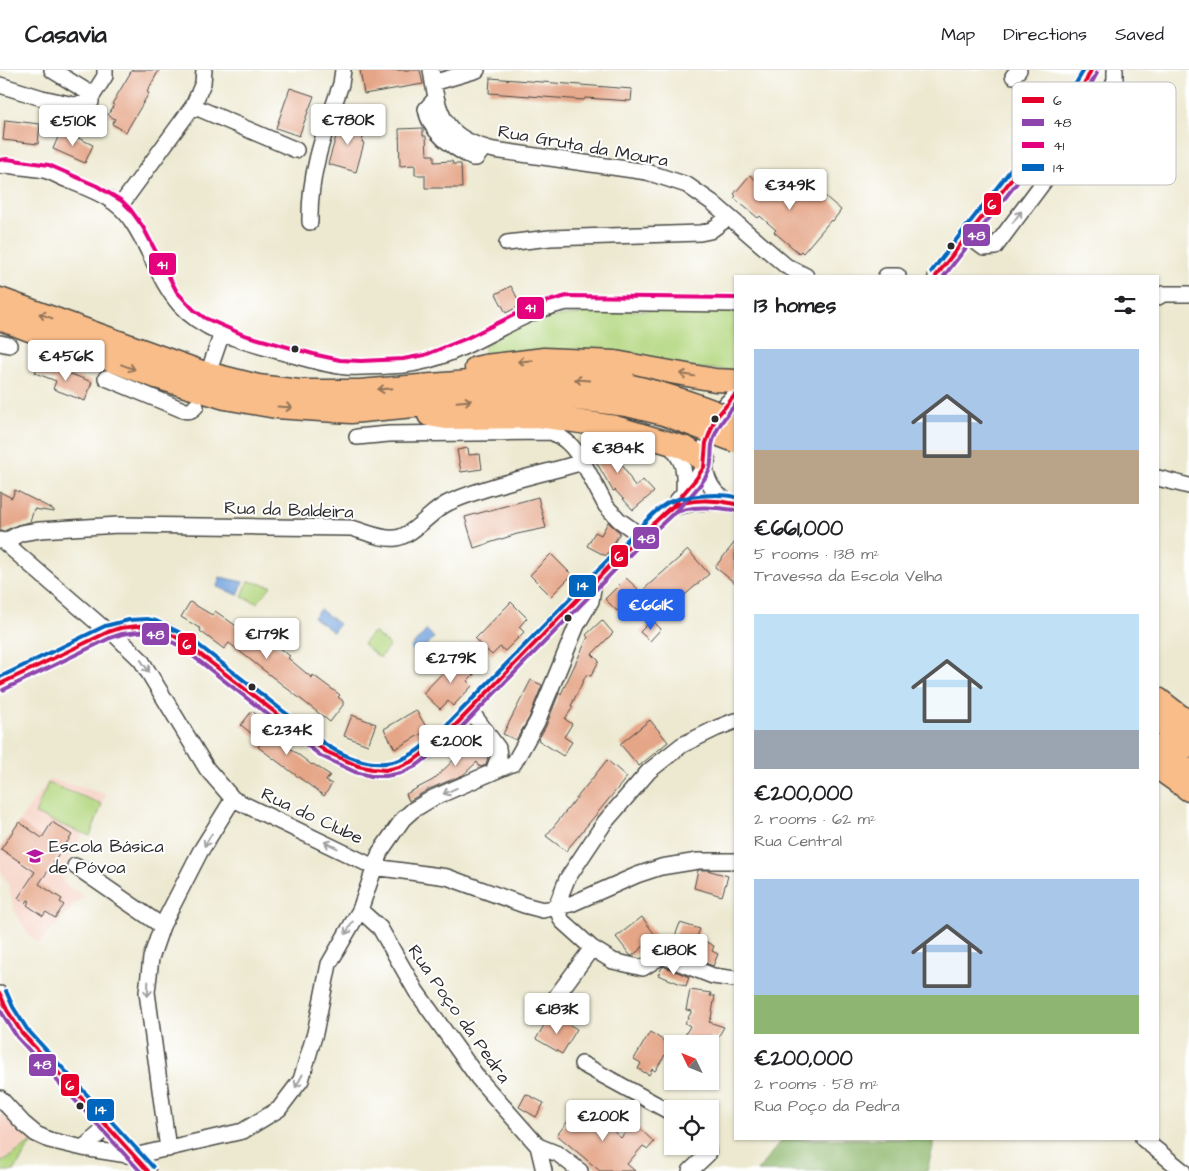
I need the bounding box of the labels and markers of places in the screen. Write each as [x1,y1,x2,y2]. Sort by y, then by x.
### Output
pin: €510K [38,104,108,147]
pin: €780K [313,104,383,146]
pin: €349K [755,168,825,211]
unlabelled marker [946,241,956,251]
pin: €456K [31,340,101,382]
unlabelled marker [290,344,300,354]
unlabelled marker [710,414,720,424]
pin: €384K [583,432,653,474]
pin: €661K [616,588,686,631]
unlabelled marker [563,613,573,623]
pin: €179K [232,618,302,660]
pin: €279K [416,642,486,684]
unlabelled marker [247,682,257,692]
pin: €234K [252,714,322,756]
pin: €200K [421,724,491,767]
place label: Escola Básica de Póvoa [49,834,164,880]
school or university icon: Escola Básica de Póvoa [25,846,45,866]
pin: €180K [639,934,709,976]
pin: €183K [522,992,592,1035]
pin: €200K [568,1100,638,1142]
unlabelled marker [75,1101,85,1111]

